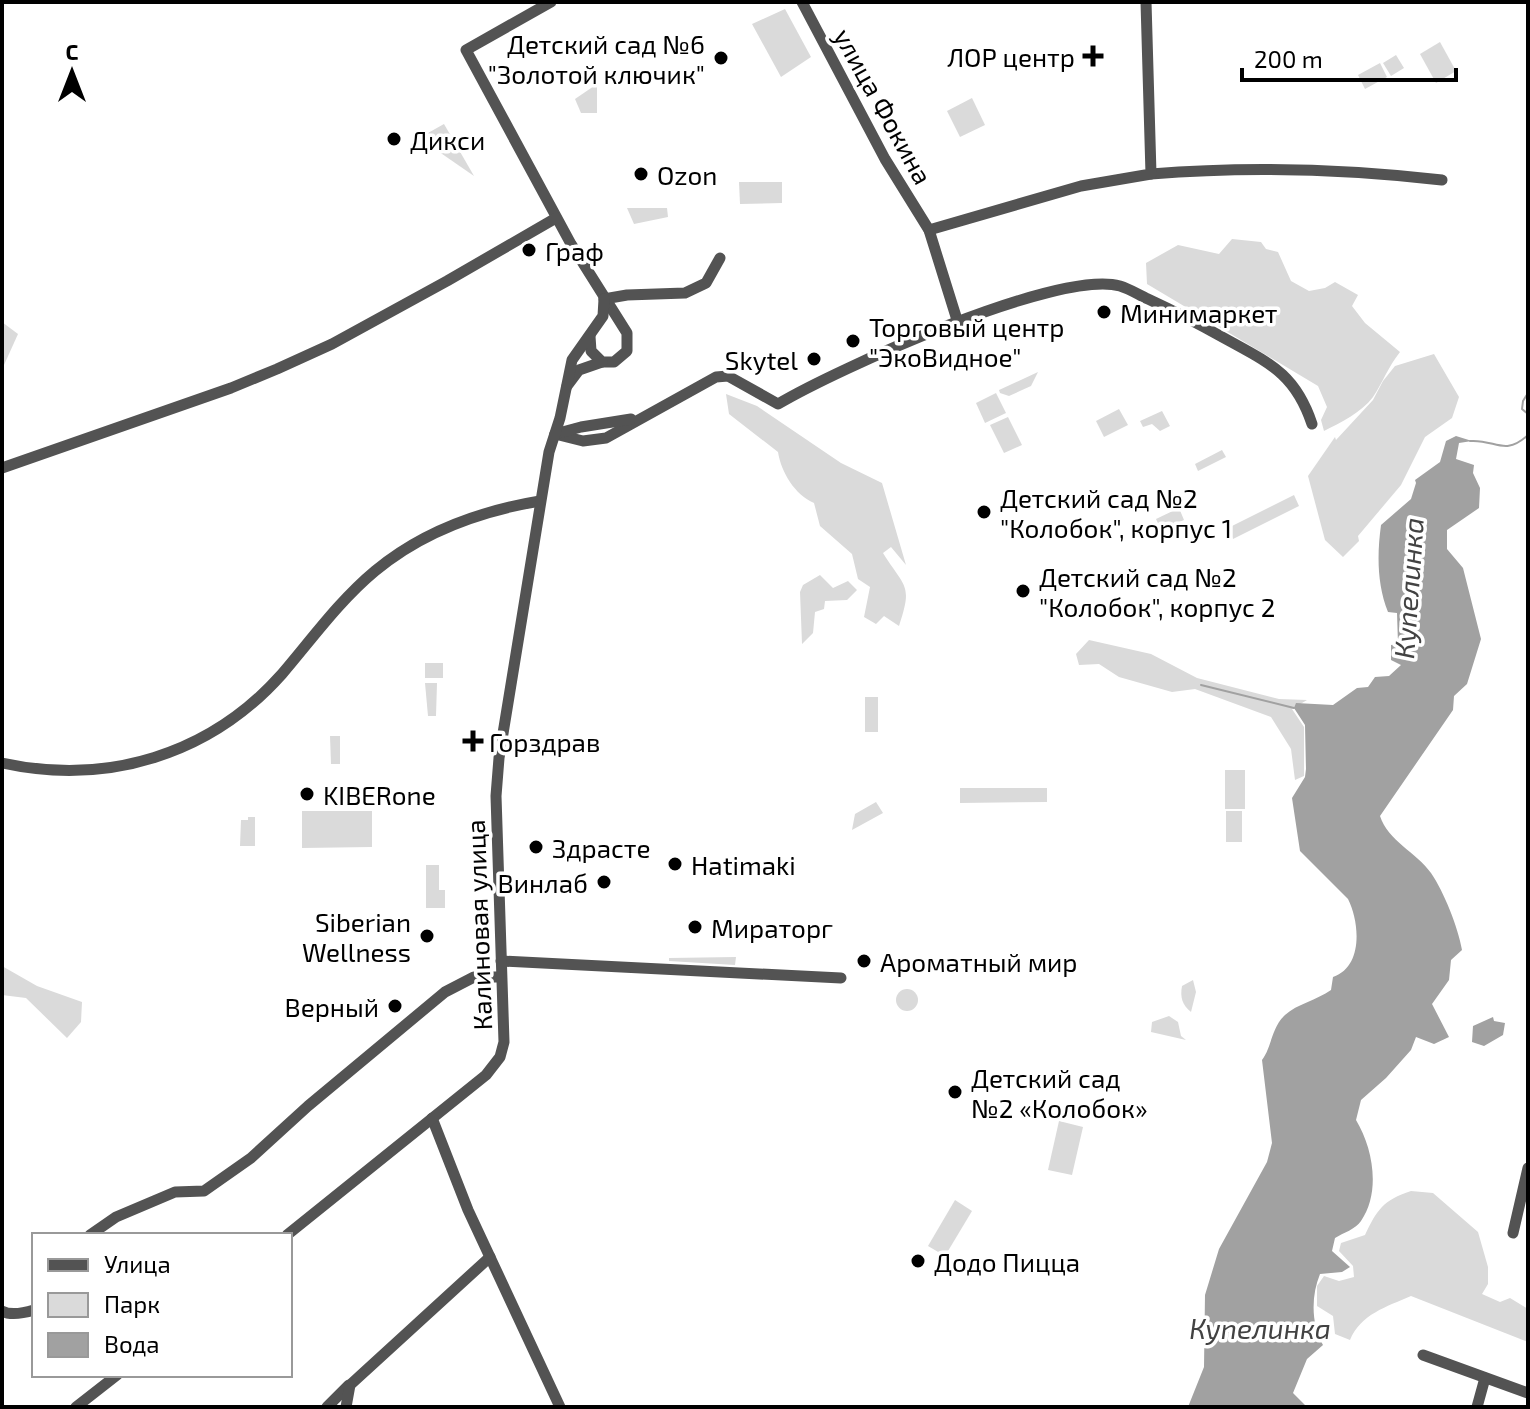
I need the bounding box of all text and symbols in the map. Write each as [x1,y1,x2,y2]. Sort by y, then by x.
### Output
street label: улица Фокина [828,23,940,190]
place label: Детский сад №6 "Золотой ключик" [488,28,705,89]
north arrow [32,32,112,112]
scale bar [1242,32,1456,82]
text: С [66,38,79,64]
place label: ЛОР центр [947,41,1075,72]
text: 200 m [1254,44,1323,73]
marker: ЛОР центр [1082,45,1104,67]
marker: Детский сад №6 "Золотой ключик" [712,49,730,67]
place label: Дикси [410,124,485,155]
marker: Дикси [385,130,403,148]
place label: Ozon [657,159,717,190]
marker: Ozon [632,165,650,183]
place label: Граф [545,235,604,266]
marker: Граф [520,241,538,259]
place label: Минимаркет [1120,297,1278,328]
marker: Минимаркет [1095,303,1113,321]
place label: Торговый центр "ЭкоВидное" [869,311,1064,372]
marker: Торговый центр "ЭкоВидное" [844,332,862,350]
place label: Skytel [725,344,798,375]
marker: Skytel [805,350,823,368]
place label: Детский сад №2 "Колобок", корпус 1 [1000,482,1232,544]
marker: Детский сад №2 "Колобок", корпус 1 [975,503,993,521]
water label: Купелинка [1386,516,1430,660]
place label: Детский сад №2 "Колобок", корпус 2 [1039,561,1275,623]
marker: Детский сад №2 "Колобок", корпус 2 [1014,582,1032,600]
place label: Горздрав [489,726,600,757]
marker: Горздрав [464,732,482,750]
place label: KIBERone [323,779,436,810]
marker: KIBERone [298,785,316,803]
street label: Калиновая улица [459,819,498,1031]
place label: Здрасте [552,832,650,863]
marker: Здрасте [527,838,545,856]
place label: Hatimaki [691,849,796,880]
marker: Hatimaki [666,855,684,873]
place label: Винлаб [498,867,588,898]
marker: Винлаб [595,873,613,891]
place label: Siberian Wellness [302,906,411,967]
place label: Мираторг [711,912,833,943]
marker: Мираторг [686,918,704,936]
marker: Siberian Wellness [418,927,436,945]
place label: Ароматный мир [880,946,1078,977]
marker: Ароматный мир [855,952,873,970]
place label: Верный [285,991,379,1022]
marker: Верный [386,997,404,1015]
place label: Детский сад №2 «Колобок» [971,1062,1148,1123]
marker: Детский сад №2 «Колобок» [946,1083,964,1101]
legend [32,1233,292,1377]
place label: Додо Пицца [934,1246,1080,1277]
text: Улица [104,1249,171,1278]
marker: Додо Пицца [909,1252,927,1270]
text: Парк [104,1289,160,1318]
water label: Купелинка [1189,1311,1331,1345]
text: Вода [104,1329,160,1358]

